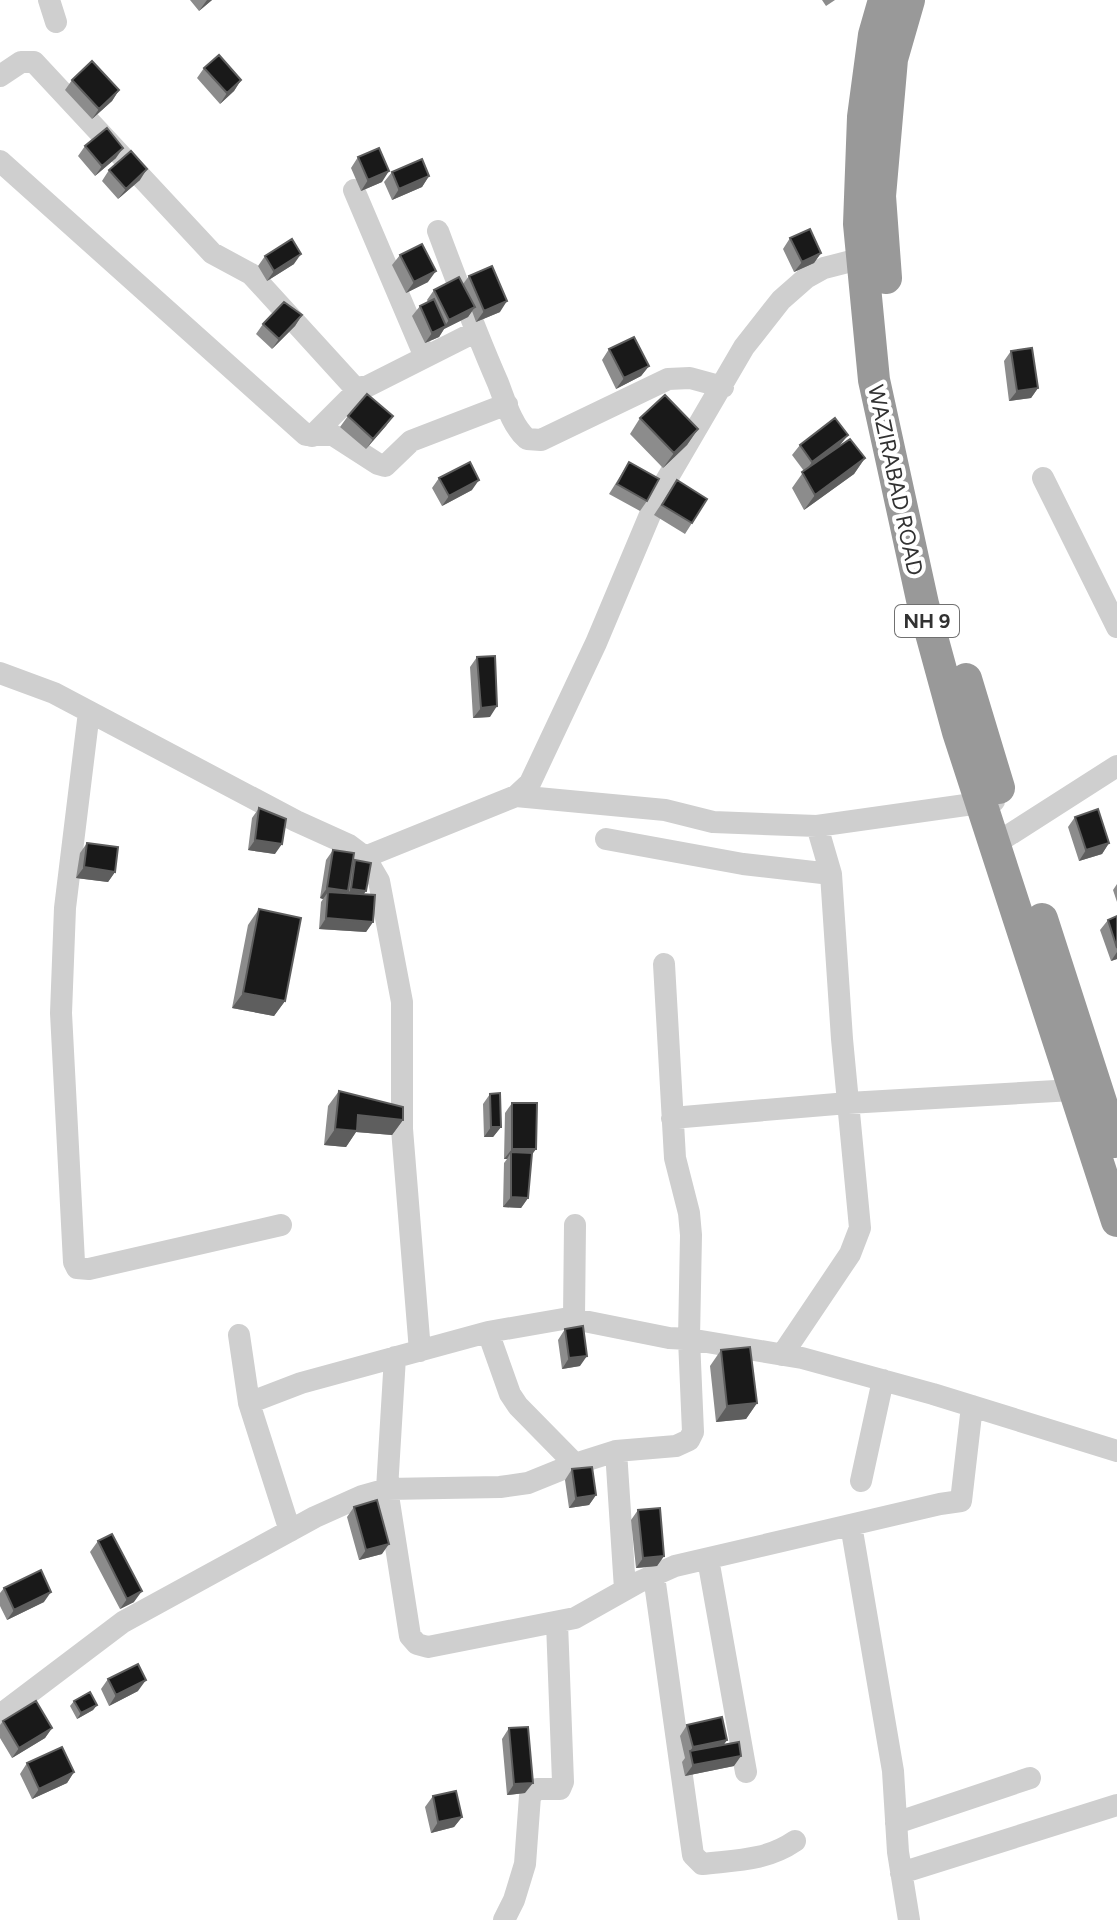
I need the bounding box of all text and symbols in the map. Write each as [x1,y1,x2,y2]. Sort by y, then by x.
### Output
street label: WAZIRABAD ROAD [862,383,929,578]
road number: NH 9 [895,605,959,637]

